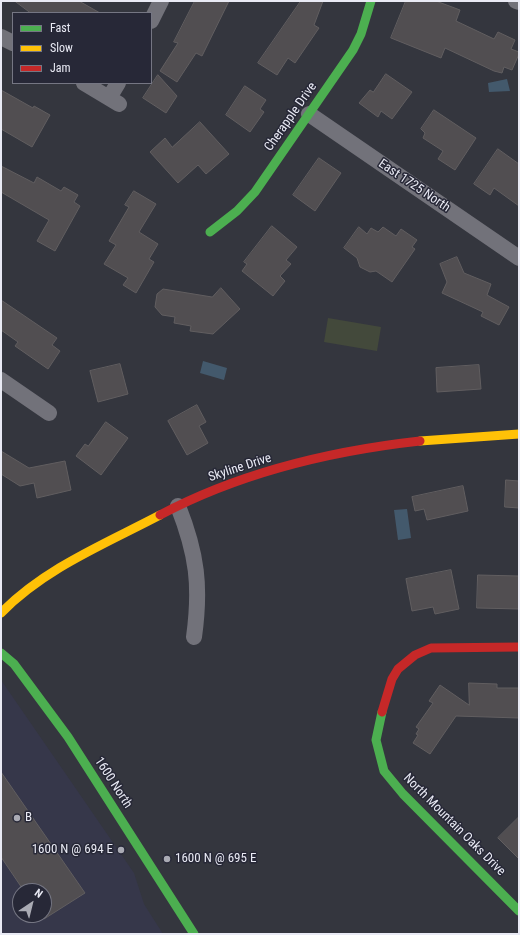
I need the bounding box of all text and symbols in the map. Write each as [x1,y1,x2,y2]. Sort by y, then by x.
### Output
legend [12,12,152,84]
text: Fast [50,21,70,35]
text: Slow [50,41,73,55]
text: Jam [50,61,71,75]
street label: Cherapple Drive [262,80,320,154]
street label: East 1725 North [375,156,453,216]
street label: Skyline Drive [207,450,273,486]
street label: 1600 North [91,755,135,811]
street label: North Mountain Oaks Drive [400,771,508,879]
place label: B [25,810,32,826]
marker: B [12,813,22,823]
place label: 1600 N @ 694 E [32,842,113,858]
marker: 1600 N @ 694 E [116,845,126,855]
place label: 1600 N @ 695 E [175,851,256,867]
marker: 1600 N @ 695 E [162,854,172,864]
north arrow [12,883,52,923]
text: N [32,886,45,901]

